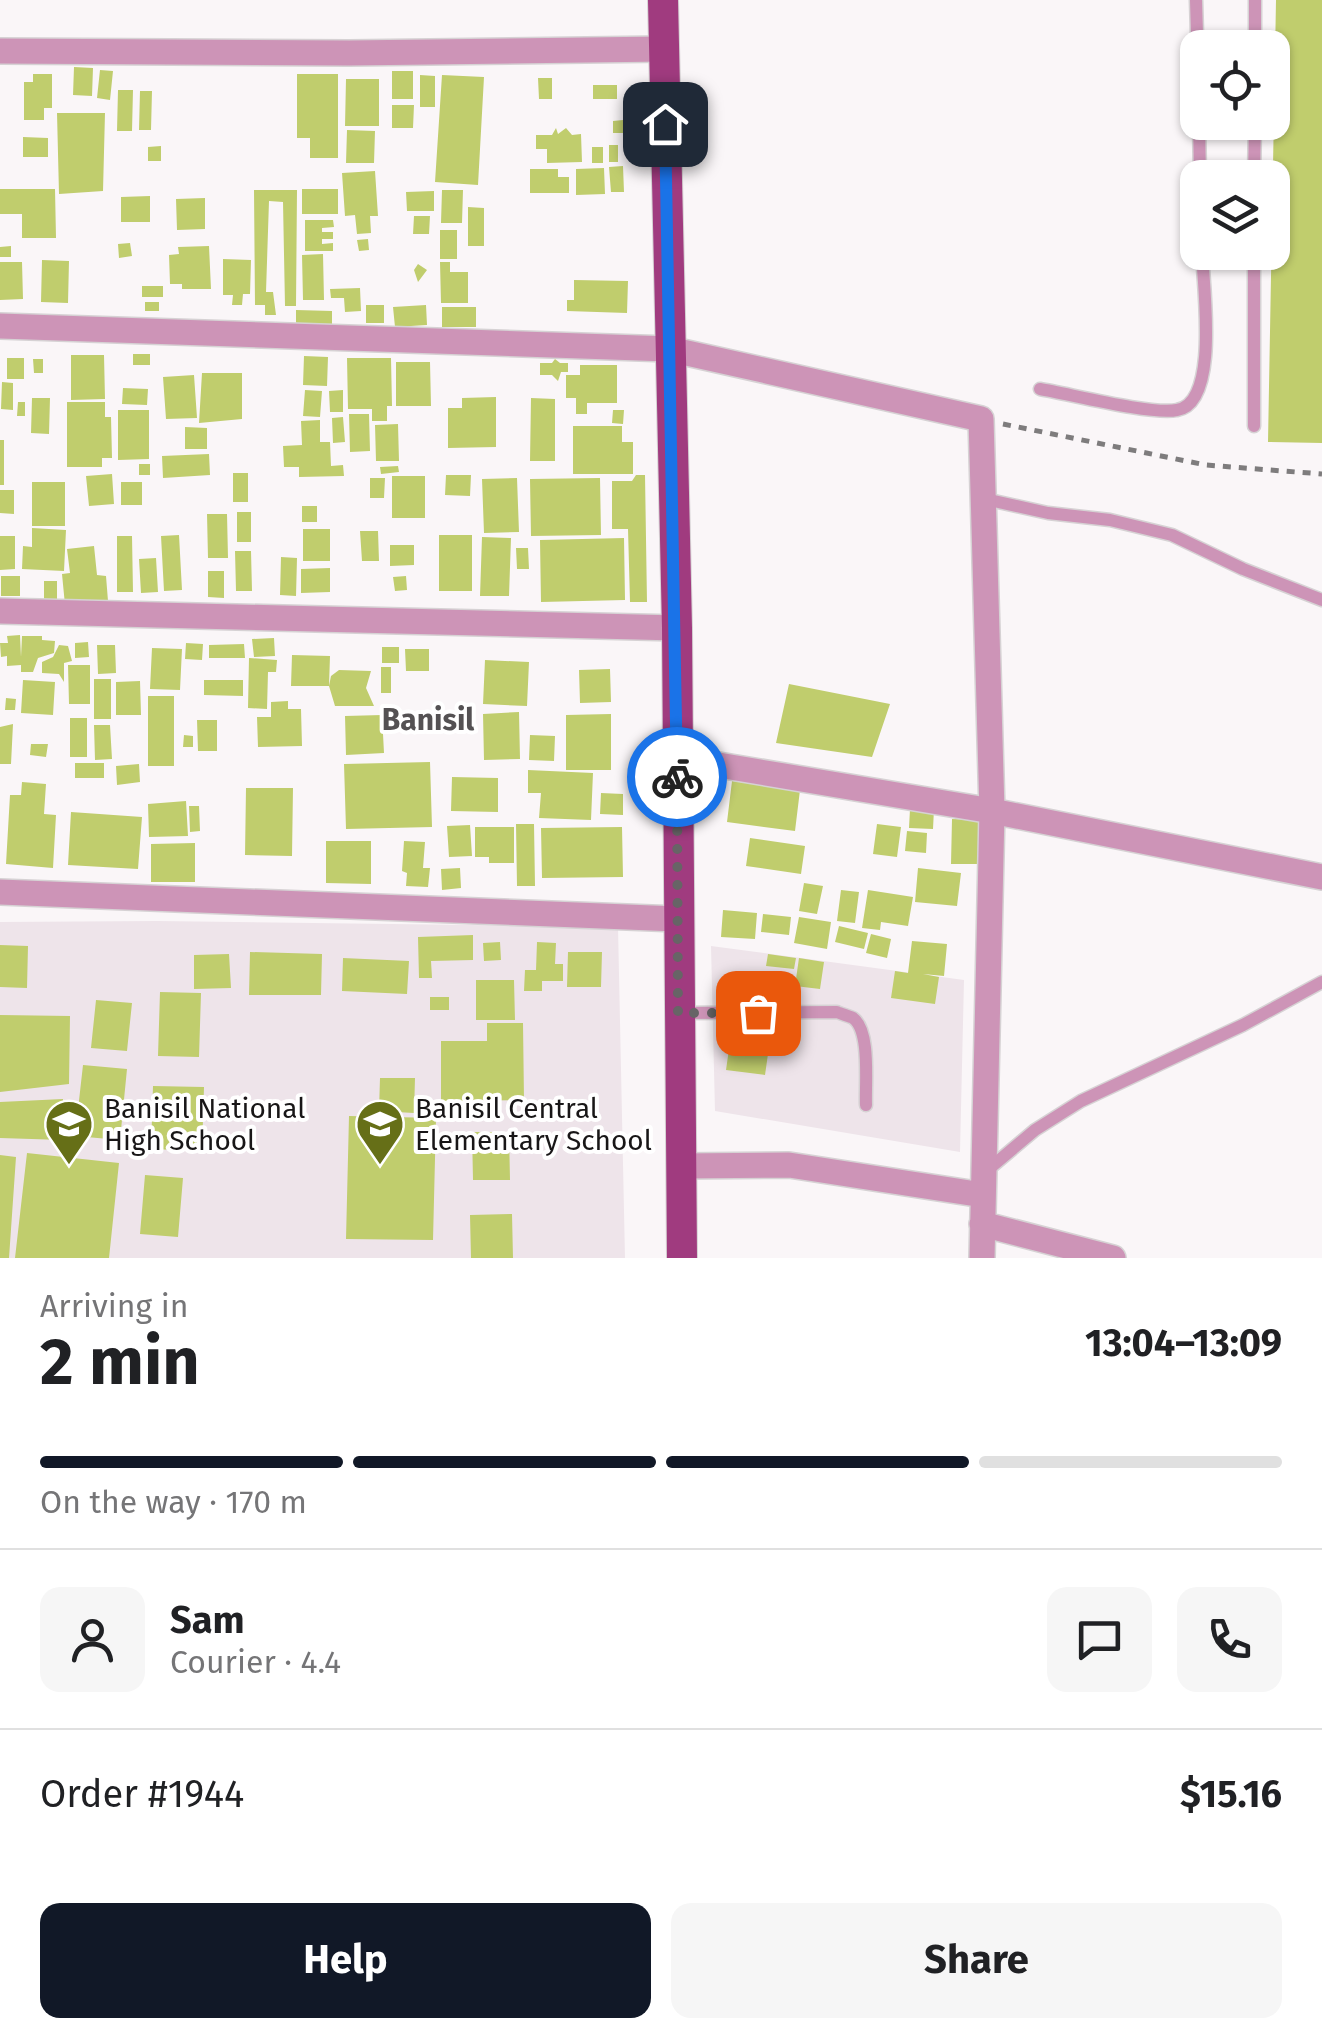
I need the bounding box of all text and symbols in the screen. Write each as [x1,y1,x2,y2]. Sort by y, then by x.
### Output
map controls [1180,30,1290,270]
button: locate [1180,30,1290,140]
pin [623,82,708,167]
icon: home [638,97,693,152]
button: layers [1180,160,1290,270]
district label: Banisil [382,702,474,738]
courier [627,727,727,827]
icon: bike [650,750,705,805]
pin [716,971,801,1056]
icon: bag [731,986,786,1041]
place label: Banisil National High School [104,1092,305,1157]
place label: Banisil Central Elementary School [415,1092,652,1157]
school or university icon: Banisil National High School [43,1098,95,1166]
school or university icon: Banisil Central Elementary School [354,1098,406,1166]
text: Arriving in [40,1287,188,1325]
text: 13:04–13:09 [1085,1320,1282,1366]
text: 2 min [40,1323,200,1401]
text: On the way · 170 m [40,1483,307,1521]
button: person [40,1587,145,1692]
button: chat [1047,1587,1152,1692]
button: phone [1177,1587,1282,1692]
text: Sam [170,1597,245,1643]
text: Courier · 4.4 [170,1643,341,1681]
text: Order #1944 [40,1771,244,1817]
text: $15.16 [1180,1771,1282,1817]
button: Help [40,1903,651,2018]
button: Share [671,1903,1282,2018]

